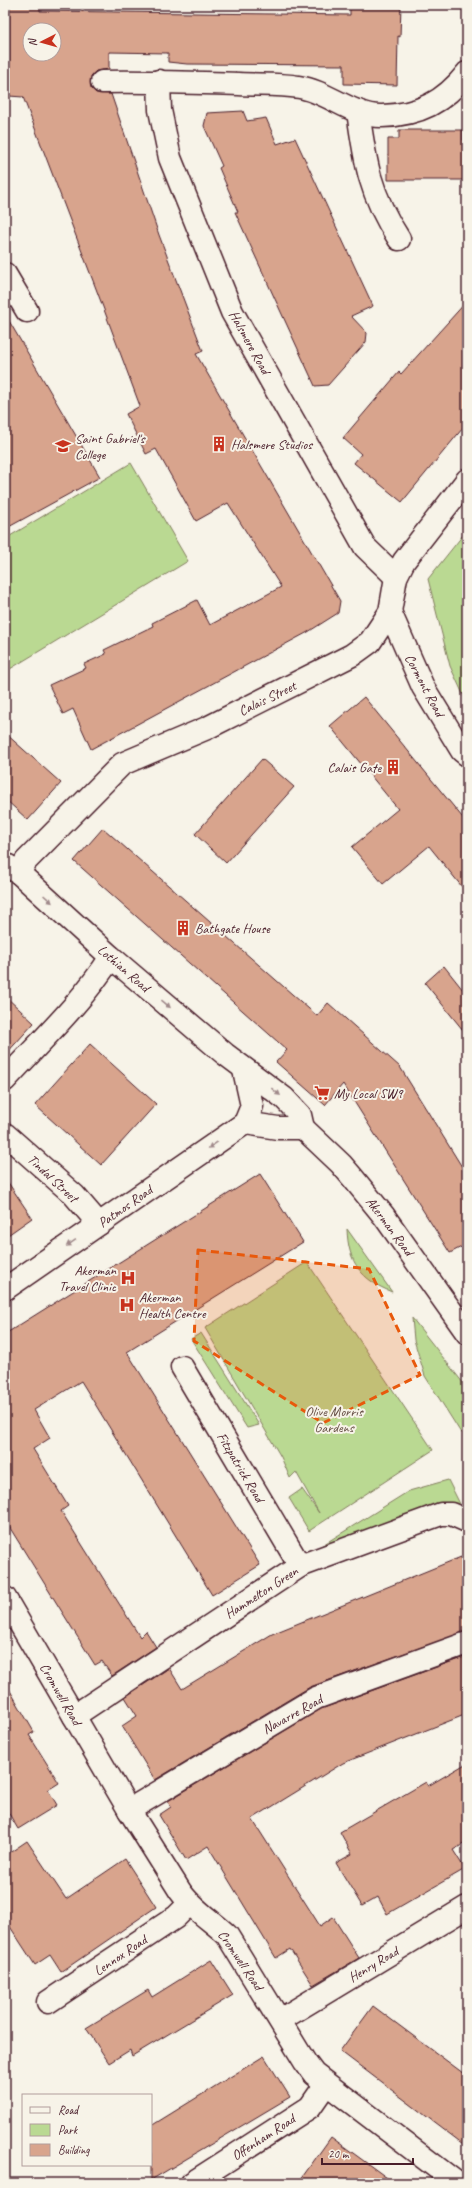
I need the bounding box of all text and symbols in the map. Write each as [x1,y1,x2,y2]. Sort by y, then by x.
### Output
north arrow [22,22,62,62]
text: N [25,37,39,47]
street label: Halsmere Road [225,308,275,379]
place label: Saint Gabriel's College [75,430,146,463]
building icon: Halsmere Studios [210,435,228,453]
place label: Halsmere Studios [231,436,313,453]
school or university icon: Saint Gabriel's College [54,437,72,455]
street label: Cormont Road [401,651,449,722]
street label: Calais Street [236,677,300,720]
building icon: Calais Gate [384,758,402,776]
place label: Calais Gate [327,759,382,776]
one-way arrow [43,895,53,904]
building icon: Bathgate House [174,919,192,937]
place label: Bathgate House [195,920,271,937]
street label: Lothian Road [94,941,155,997]
one-way arrow [161,1000,172,1009]
supermarket icon: My Local SW9 [313,1084,331,1102]
place label: My Local SW9 [334,1085,404,1102]
one-way arrow [271,1087,282,1096]
one-way arrow [208,1141,218,1149]
street label: Tindal Street [24,1151,83,1208]
street label: Patmos Road [95,1180,158,1231]
street label: Akerman Road [362,1194,419,1261]
one-way arrow [66,1239,77,1247]
place label: Akerman Travel Clinic [59,1262,117,1295]
hospital icon: Akerman Travel Clinic [119,1269,137,1287]
place label: Akerman Health Centre [139,1289,207,1322]
hospital icon: Akerman Health Centre [118,1296,136,1314]
park label: Olive Morris Gardens [305,1403,364,1436]
street label: Fitzpatrick Road [213,1429,269,1507]
street label: Hammelton Green [221,1562,302,1622]
street label: Cromwell Road [36,1660,86,1731]
street label: Navarre Road [259,1690,327,1738]
street label: Cromwell Road [214,1927,268,1996]
street label: Lennox Road [91,1930,152,1979]
street label: Henry Road [345,1942,403,1986]
legend [22,2094,152,2166]
text: Road [58,2102,80,2118]
street label: Offenham Road [228,2109,300,2164]
text: Park [58,2122,79,2138]
scale bar [322,2140,413,2166]
text: Building [58,2142,90,2158]
text: 20 m [328,2146,350,2162]

